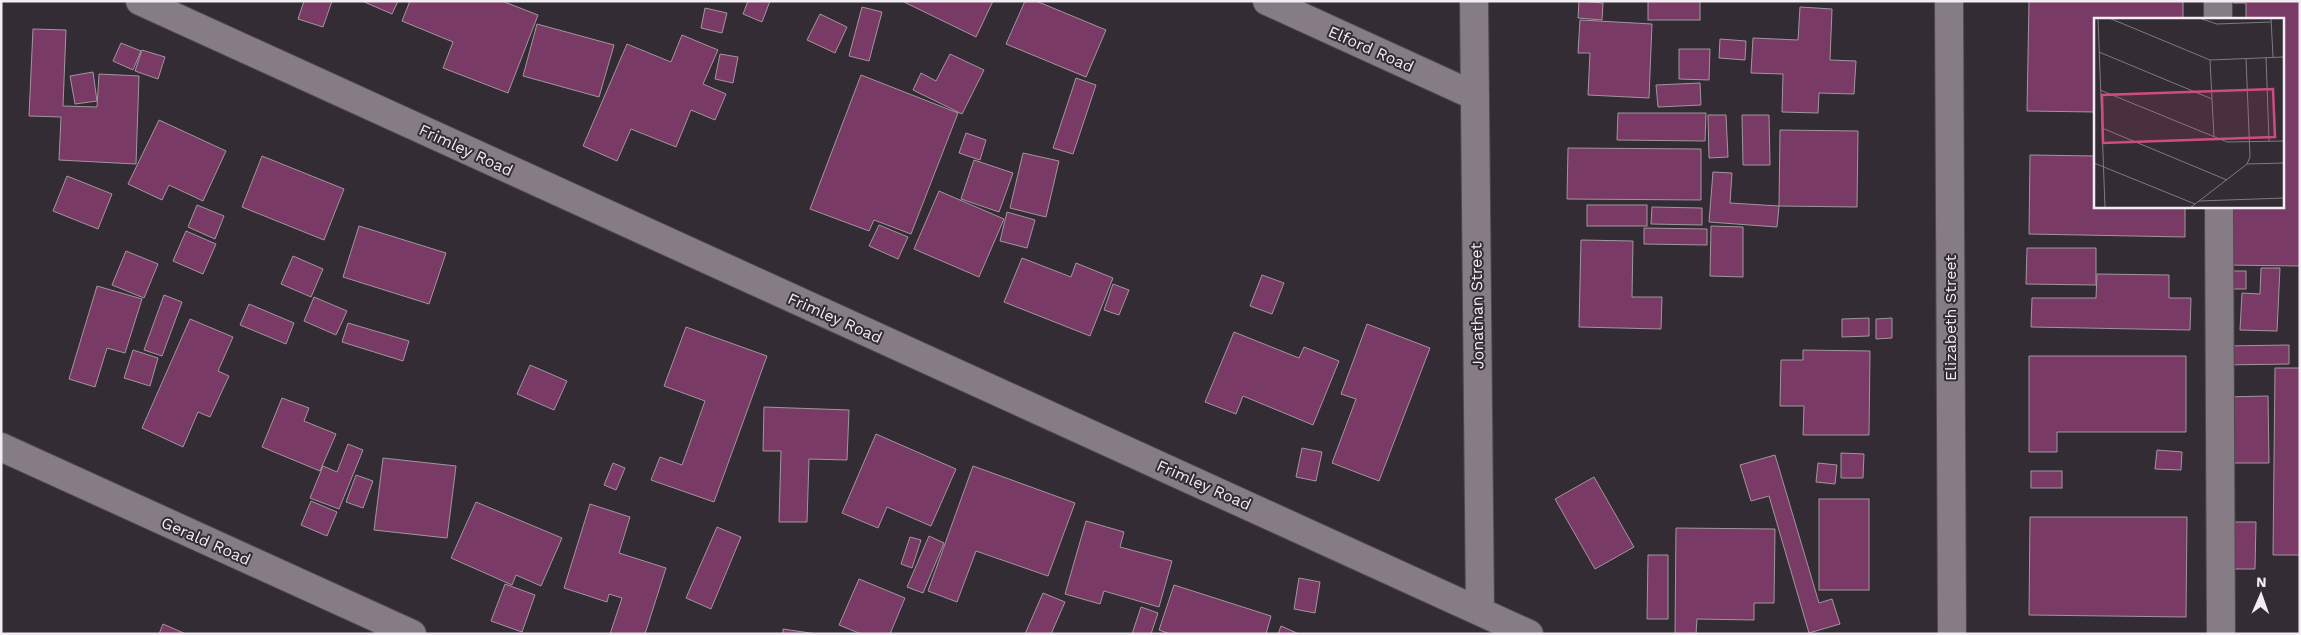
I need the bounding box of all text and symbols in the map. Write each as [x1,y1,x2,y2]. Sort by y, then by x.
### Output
inset map [2094,18,2284,208]
street label: Elford Road [1325,22,1417,76]
street label: Frimley Road [416,120,516,180]
street label: Jonathan Street [1466,242,1488,369]
street label: Elizabeth Street [1941,255,1960,381]
street label: Frimley Road [785,289,885,347]
street label: Frimley Road [1154,456,1254,514]
street label: Gerald Road [158,513,254,569]
north arrow [2236,570,2286,620]
text: N [2256,574,2267,590]

